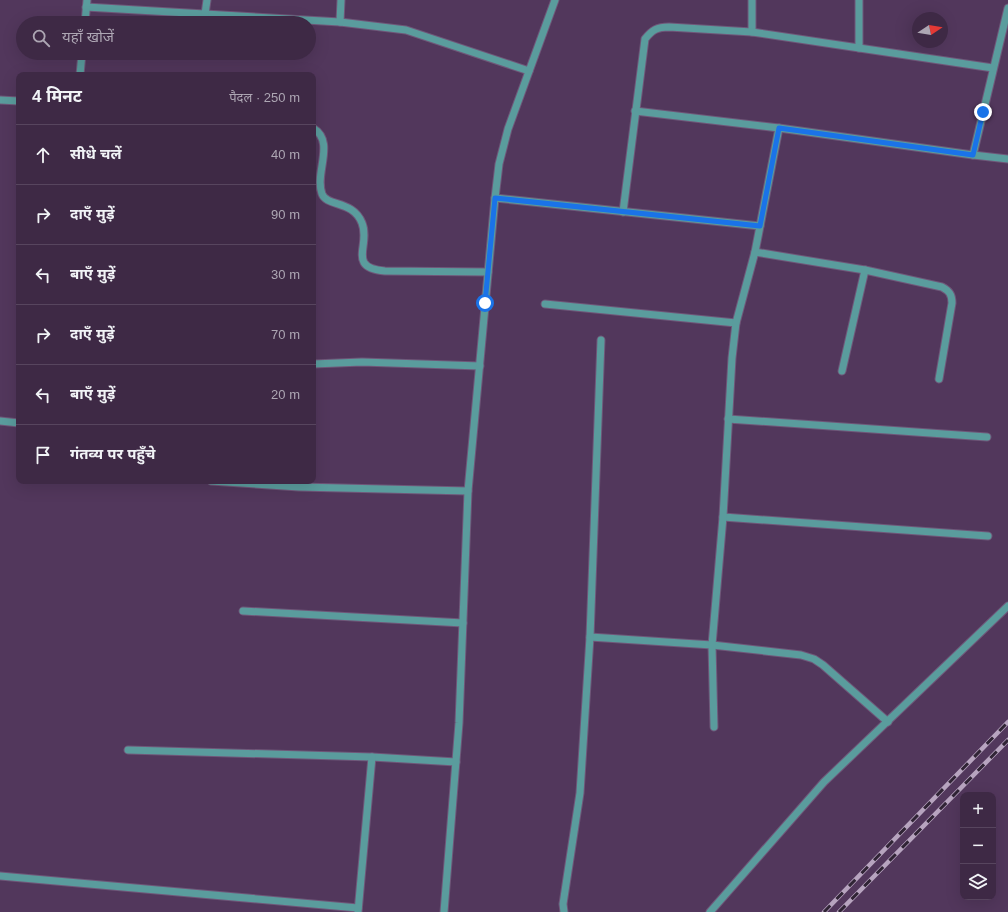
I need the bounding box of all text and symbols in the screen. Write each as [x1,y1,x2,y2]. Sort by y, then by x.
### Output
north arrow [912,12,948,48]
search box [16,16,316,60]
icon: search [30,27,52,49]
text: यहाँ खोजें [62,28,114,45]
text: 4 मिनट [32,87,82,106]
text: पैदल · 250 m [229,90,300,105]
route end [974,103,992,121]
icon: ahead [32,144,54,166]
text: सीधे चलें [70,145,121,162]
text: 40 m [271,147,300,162]
icon: right [32,204,54,226]
text: दाएँ मुड़ें [70,205,114,222]
text: 90 m [271,207,300,222]
icon: left [32,264,54,286]
text: बाएँ मुड़ें [70,265,115,282]
text: 30 m [271,267,300,282]
route start [476,294,494,312]
icon: right [32,324,54,346]
text: दाएँ मुड़ें [70,325,114,342]
text: 70 m [271,327,300,342]
icon: left [32,384,54,406]
text: बाएँ मुड़ें [70,385,115,402]
text: 20 m [271,387,300,402]
icon: arrive [32,444,54,466]
text: गंतव्य पर पहुँचे [70,445,155,462]
map controls [960,792,996,900]
button: + [960,792,996,828]
button: − [960,828,996,864]
button: layers [960,864,996,900]

